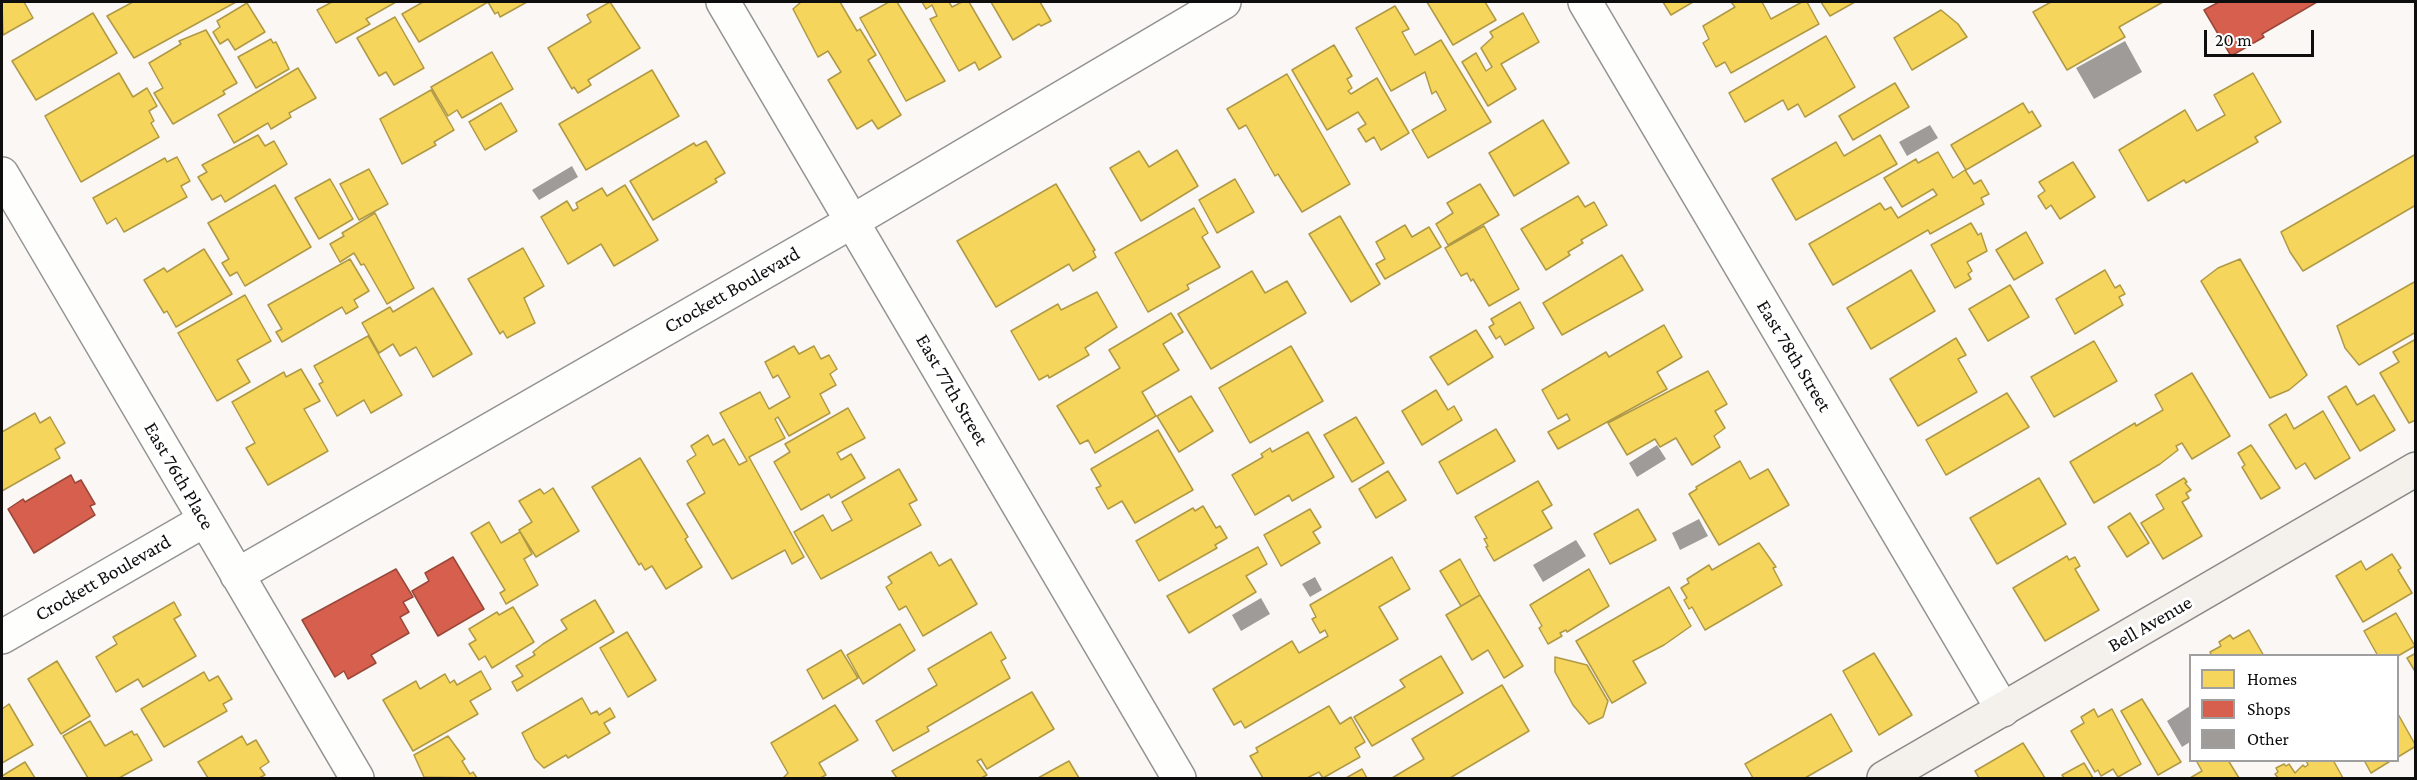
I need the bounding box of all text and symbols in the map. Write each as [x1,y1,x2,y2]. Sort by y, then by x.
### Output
scale bar [2207,18,2316,56]
text: 20 m [2215,30,2252,50]
street label: Crockett Boulevard [660,241,804,339]
street label: East 78th Street [1751,296,1837,416]
street label: East 77th Street [910,330,994,450]
street label: East 76th Place [139,418,219,534]
street label: Crockett Boulevard [31,529,175,627]
street label: Bell Avenue [2104,590,2196,658]
legend [2189,654,2399,762]
text: Homes [2247,669,2297,689]
text: Shops [2247,699,2291,719]
text: Other [2247,729,2289,749]

